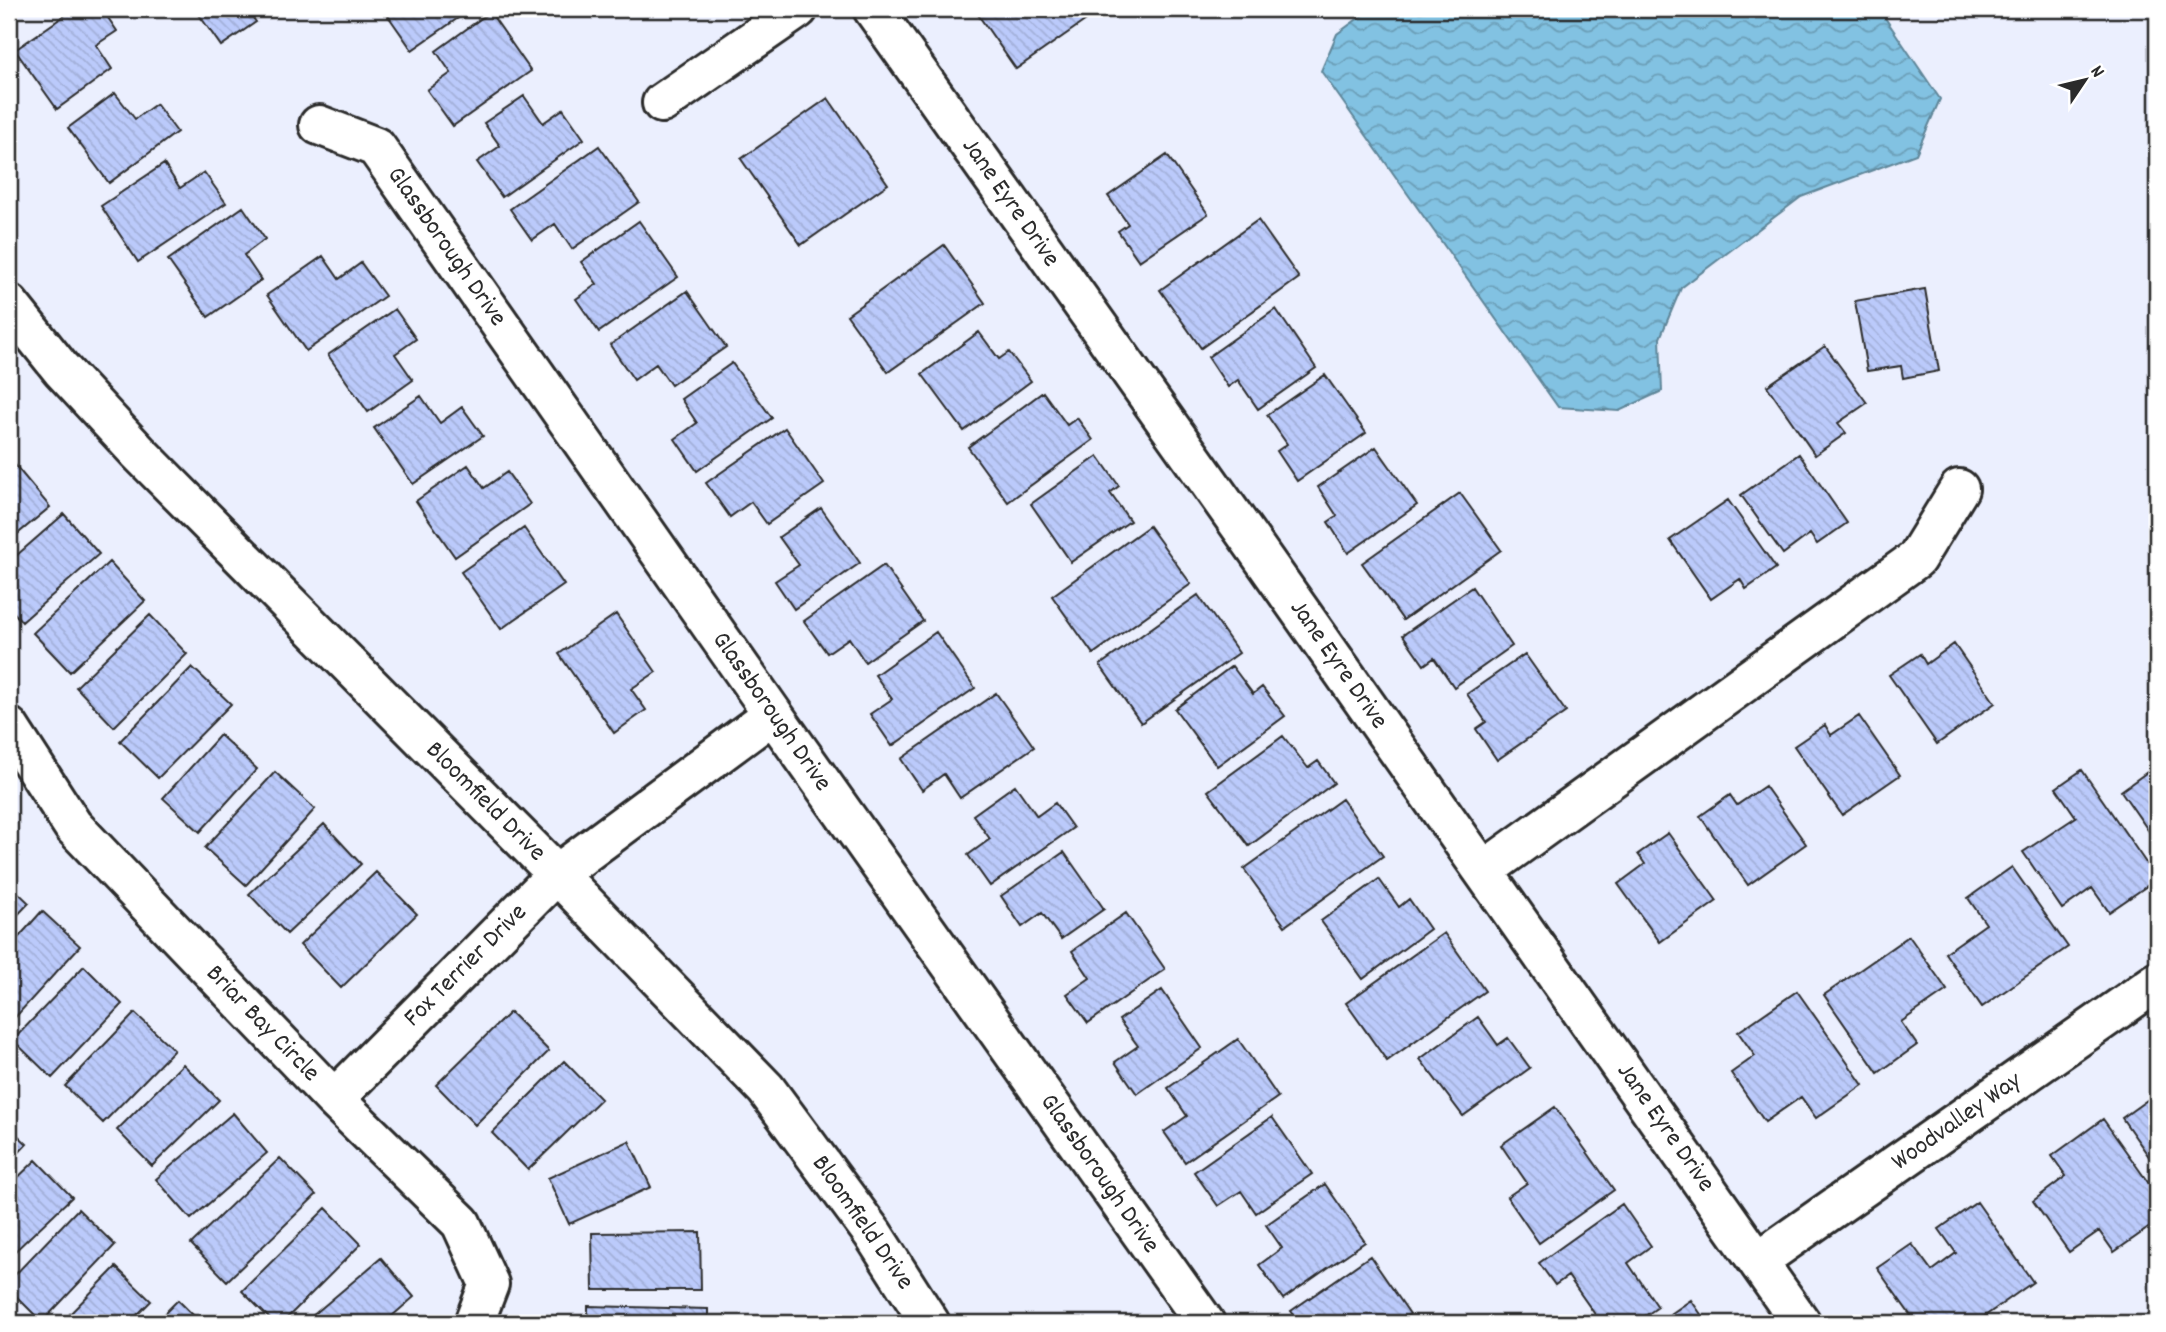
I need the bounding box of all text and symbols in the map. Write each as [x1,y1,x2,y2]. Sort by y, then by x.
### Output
north arrow [2050,46,2120,116]
text: N [2082,61,2110,84]
street label: Jane Eyre Drive [952,131,1068,275]
street label: Glassborough Drive [377,159,515,335]
street label: Jane Eyre Drive [1280,593,1396,737]
street label: Glassborough Drive [702,624,840,800]
street label: Bloomfield Drive [416,733,554,871]
street label: Fox Terrier Drive [396,896,536,1036]
street label: Briar Bay Circle [196,957,328,1091]
street label: Jane Eyre Drive [1607,1056,1723,1200]
street label: Woodvalley Way [1884,1063,2030,1181]
street label: Glassborough Drive [1030,1086,1168,1262]
street label: Bloomfield Drive [802,1148,922,1298]

